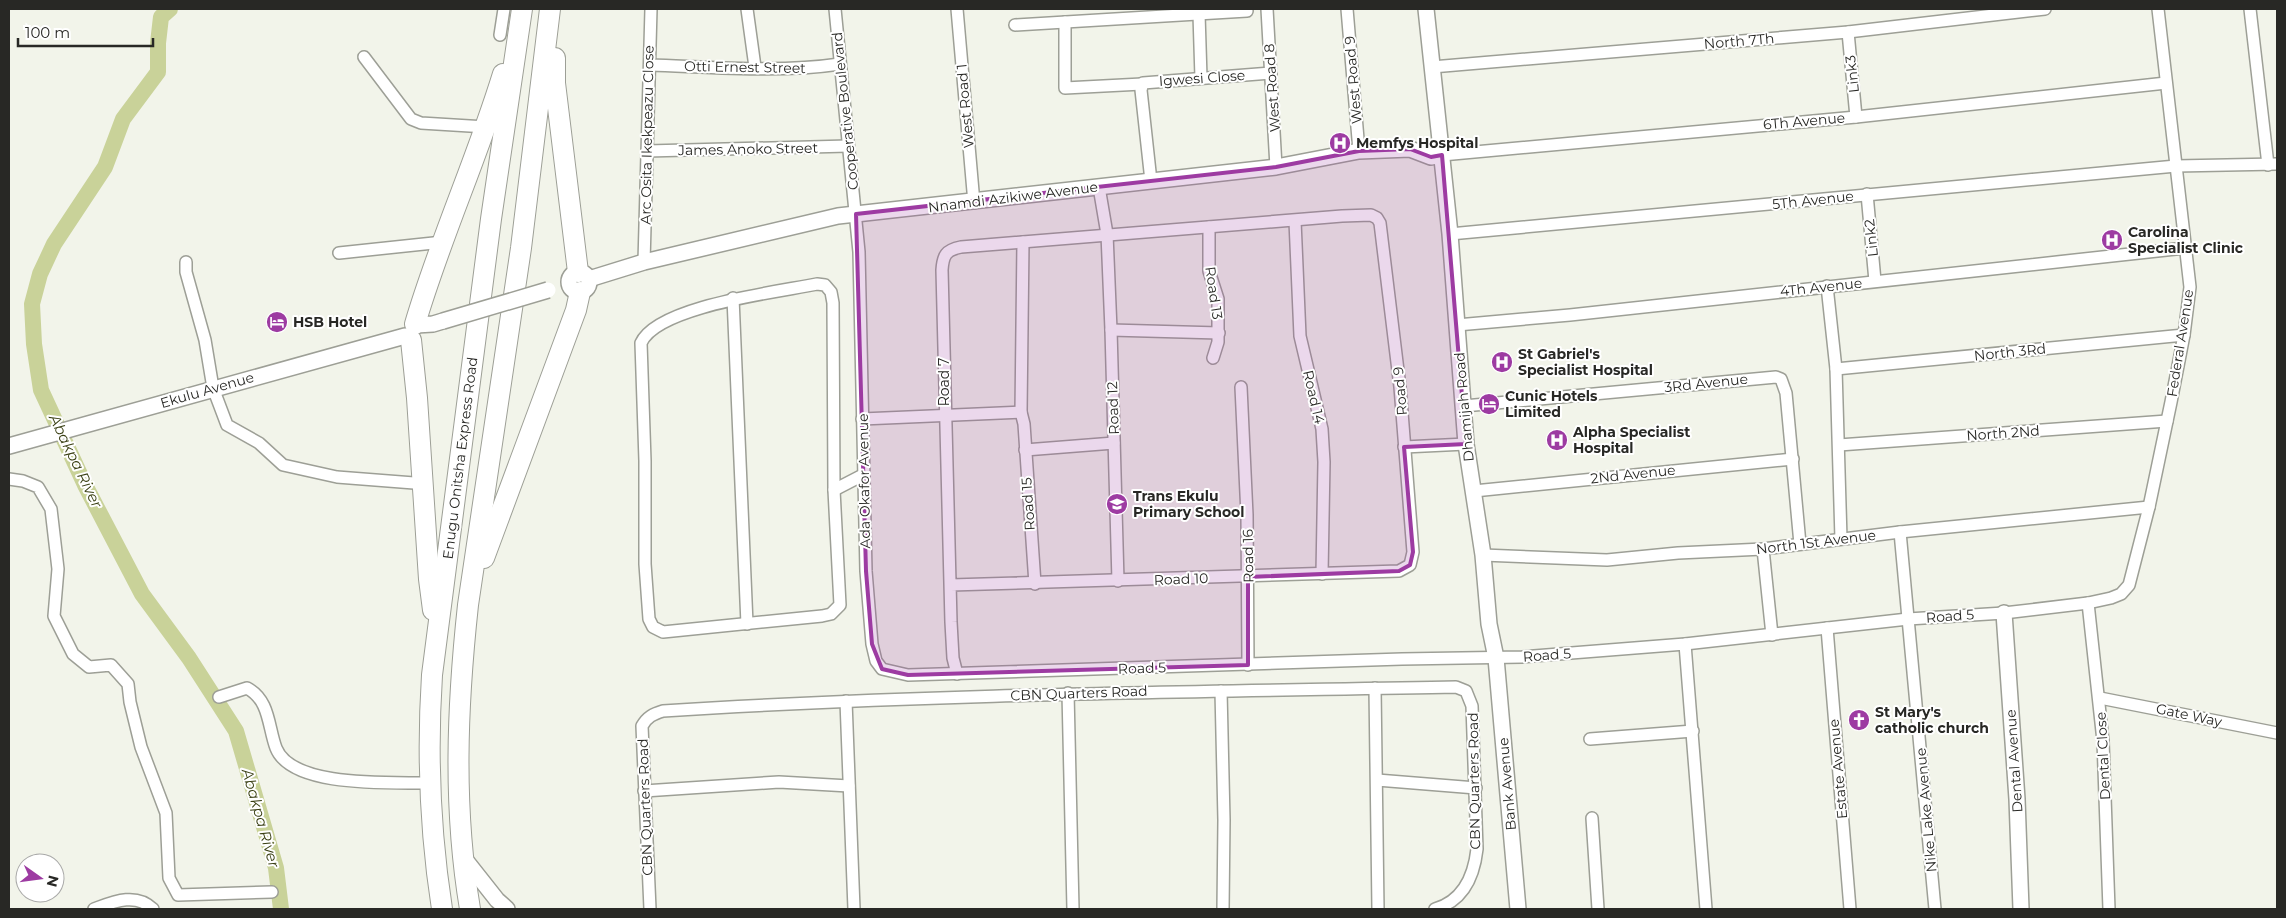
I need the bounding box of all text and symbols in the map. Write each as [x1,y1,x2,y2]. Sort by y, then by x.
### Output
scale bar [18,15,152,47]
text: 100 m [25,23,70,42]
street label: North 7Th [1703,29,1775,53]
street label: Cooperative Boulevard [828,31,862,191]
street label: West Road 9 [1340,35,1366,125]
street label: West Road 8 [1260,43,1284,133]
street label: Arc Osita Ikekpeazu Close [636,45,658,225]
street label: Link3 [1841,54,1863,94]
street label: Otti Ernest Street [684,57,806,77]
street label: West Road 1 [952,63,978,149]
street label: Igwesi Close [1158,66,1246,90]
street label: 6Th Avenue [1762,108,1846,134]
hospital icon: Memfys Hospital [1328,131,1352,155]
place label: Memfys Hospital [1356,134,1478,152]
street label: James Anoko Street [677,139,819,159]
street label: Nnamdi Azikiwe Avenue [927,178,1099,216]
street label: 5Th Avenue [1771,187,1855,213]
street label: Link2 [1860,218,1882,258]
place label: Carolina Specialist Clinic [2128,223,2244,257]
hospital icon: Carolina Specialist Clinic [2100,228,2124,252]
street label: Road 13 [1201,265,1227,321]
street label: 4Th Avenue [1779,274,1863,300]
street label: Federal Avenue [2163,288,2197,398]
hotel icon: HSB Hotel [265,310,289,334]
place label: HSB Hotel [293,313,367,331]
street label: North 3Rd [1973,339,2047,365]
place label: St Gabriel's Specialist Hospital [1518,345,1653,379]
hospital icon: St Gabriel's Specialist Hospital [1490,350,1514,374]
street label: Dhamijah Road [1450,352,1478,462]
street label: Enugu Onitsha Express Road [439,356,481,560]
street label: Road 7 [935,358,953,406]
street label: Road 9 [1389,366,1411,416]
street label: Ekulu Avenue [158,368,256,412]
street label: Road 14 [1299,368,1329,426]
street label: 3Rd Avenue [1663,370,1749,396]
street label: Road 12 [1103,381,1123,435]
place label: Cunic Hotels Limited [1505,387,1598,421]
hotel icon: Cunic Hotels Limited [1477,392,1501,416]
water label: Abakpa River [45,410,107,512]
street label: Ada Okafor Avenue [854,413,874,549]
street label: North 2Nd [1966,421,2040,445]
place label: Alpha Specialist Hospital [1572,423,1690,457]
hospital icon: Alpha Specialist Hospital [1545,428,1569,452]
street label: 2Nd Avenue [1590,461,1676,487]
street label: Road 15 [1017,477,1039,531]
place label: Trans Ekulu Primary School [1133,487,1244,521]
school or university icon: Trans Ekulu Primary School [1105,492,1129,516]
street label: North 1St Avenue [1755,526,1877,558]
street label: Road 16 [1239,528,1257,583]
street label: Road 10 [1153,569,1209,589]
street label: Road 5 [1925,605,1975,627]
street label: Road 5 [1522,644,1572,666]
street label: Road 5 [1118,658,1166,678]
street label: CBN Quarters Road [1010,682,1148,704]
street label: Gate Way [2154,699,2224,731]
place label: St Mary's catholic church [1875,703,1989,737]
church icon: St Mary's catholic church [1847,708,1871,732]
street label: Dental Avenue [2001,709,2027,813]
street label: Dental Close [2092,711,2114,801]
street label: CBN Quarters Road [1464,712,1484,850]
street label: Estate Avenue [1825,718,1851,820]
street label: Bank Avenue [1494,737,1520,831]
street label: CBN Quarters Road [634,738,656,876]
street label: Nike Lake Avenue [1912,747,1940,873]
water label: Abakpa River [238,765,284,871]
north arrow [15,853,65,903]
text: N [43,873,63,889]

